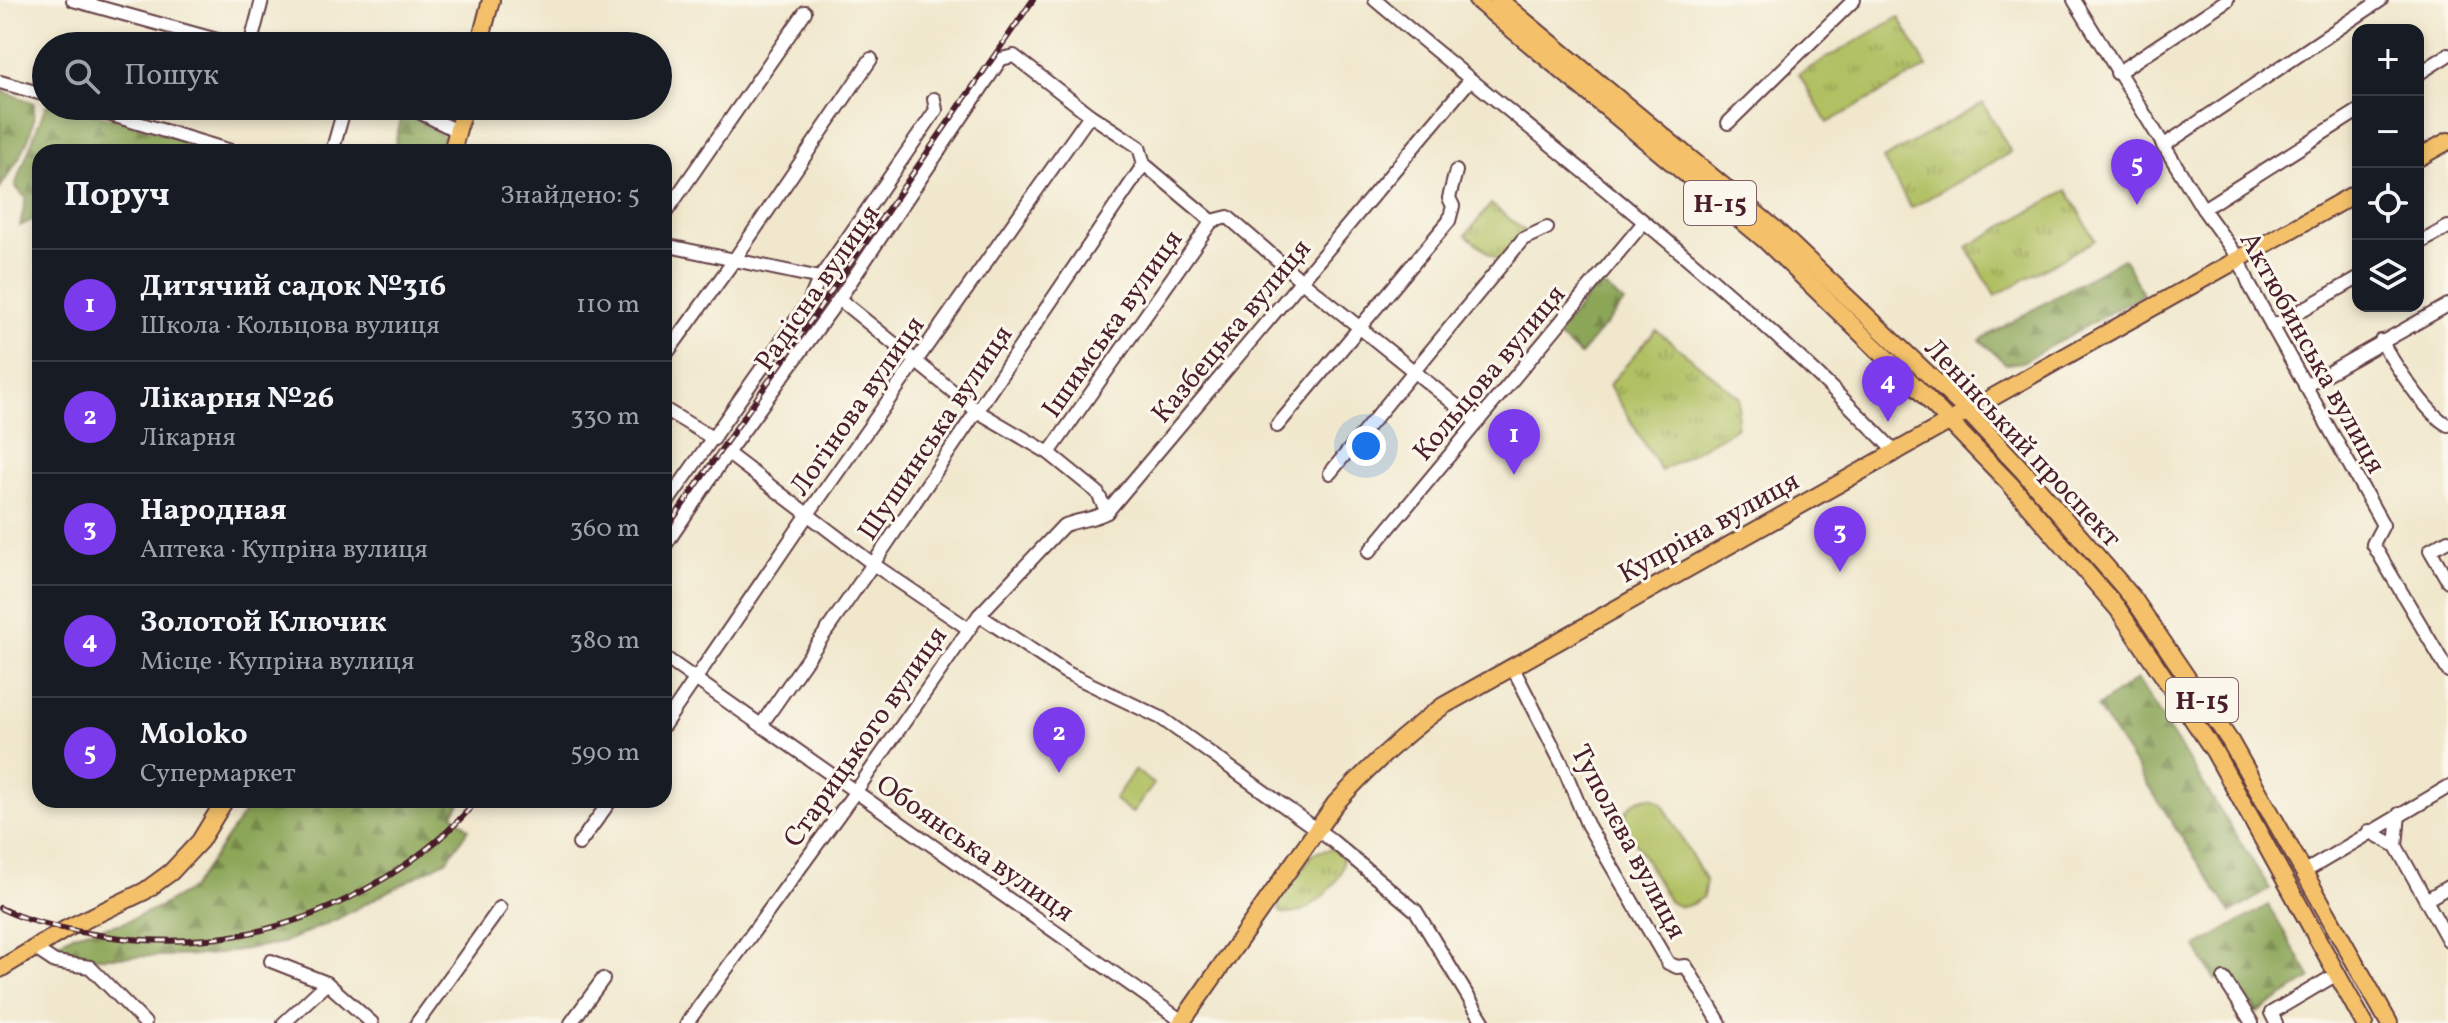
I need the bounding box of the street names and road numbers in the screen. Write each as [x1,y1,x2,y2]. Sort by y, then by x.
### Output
road number: Н-15 [1684,181,1756,225]
street label: Радісна вулиця [746,197,890,380]
street label: Ішимська вулиця [1034,222,1193,426]
street label: Актюбинська вулиця [2229,225,2395,481]
street label: Казбецька вулиця [1143,231,1321,432]
street label: Кольцова вулиця [1404,277,1575,470]
street label: Логінова вулиця [781,308,935,504]
street label: Шушинська вулиця [849,318,1023,549]
street label: Ленінський проспект [1915,330,2130,557]
street label: Купріна вулиця [1612,462,1807,594]
street label: Старицького вулиця [775,619,957,856]
road number: Н-15 [2166,678,2238,722]
street label: Туполєва вулиця [1560,738,1695,946]
street label: Обоянська вулиця [868,766,1082,932]

